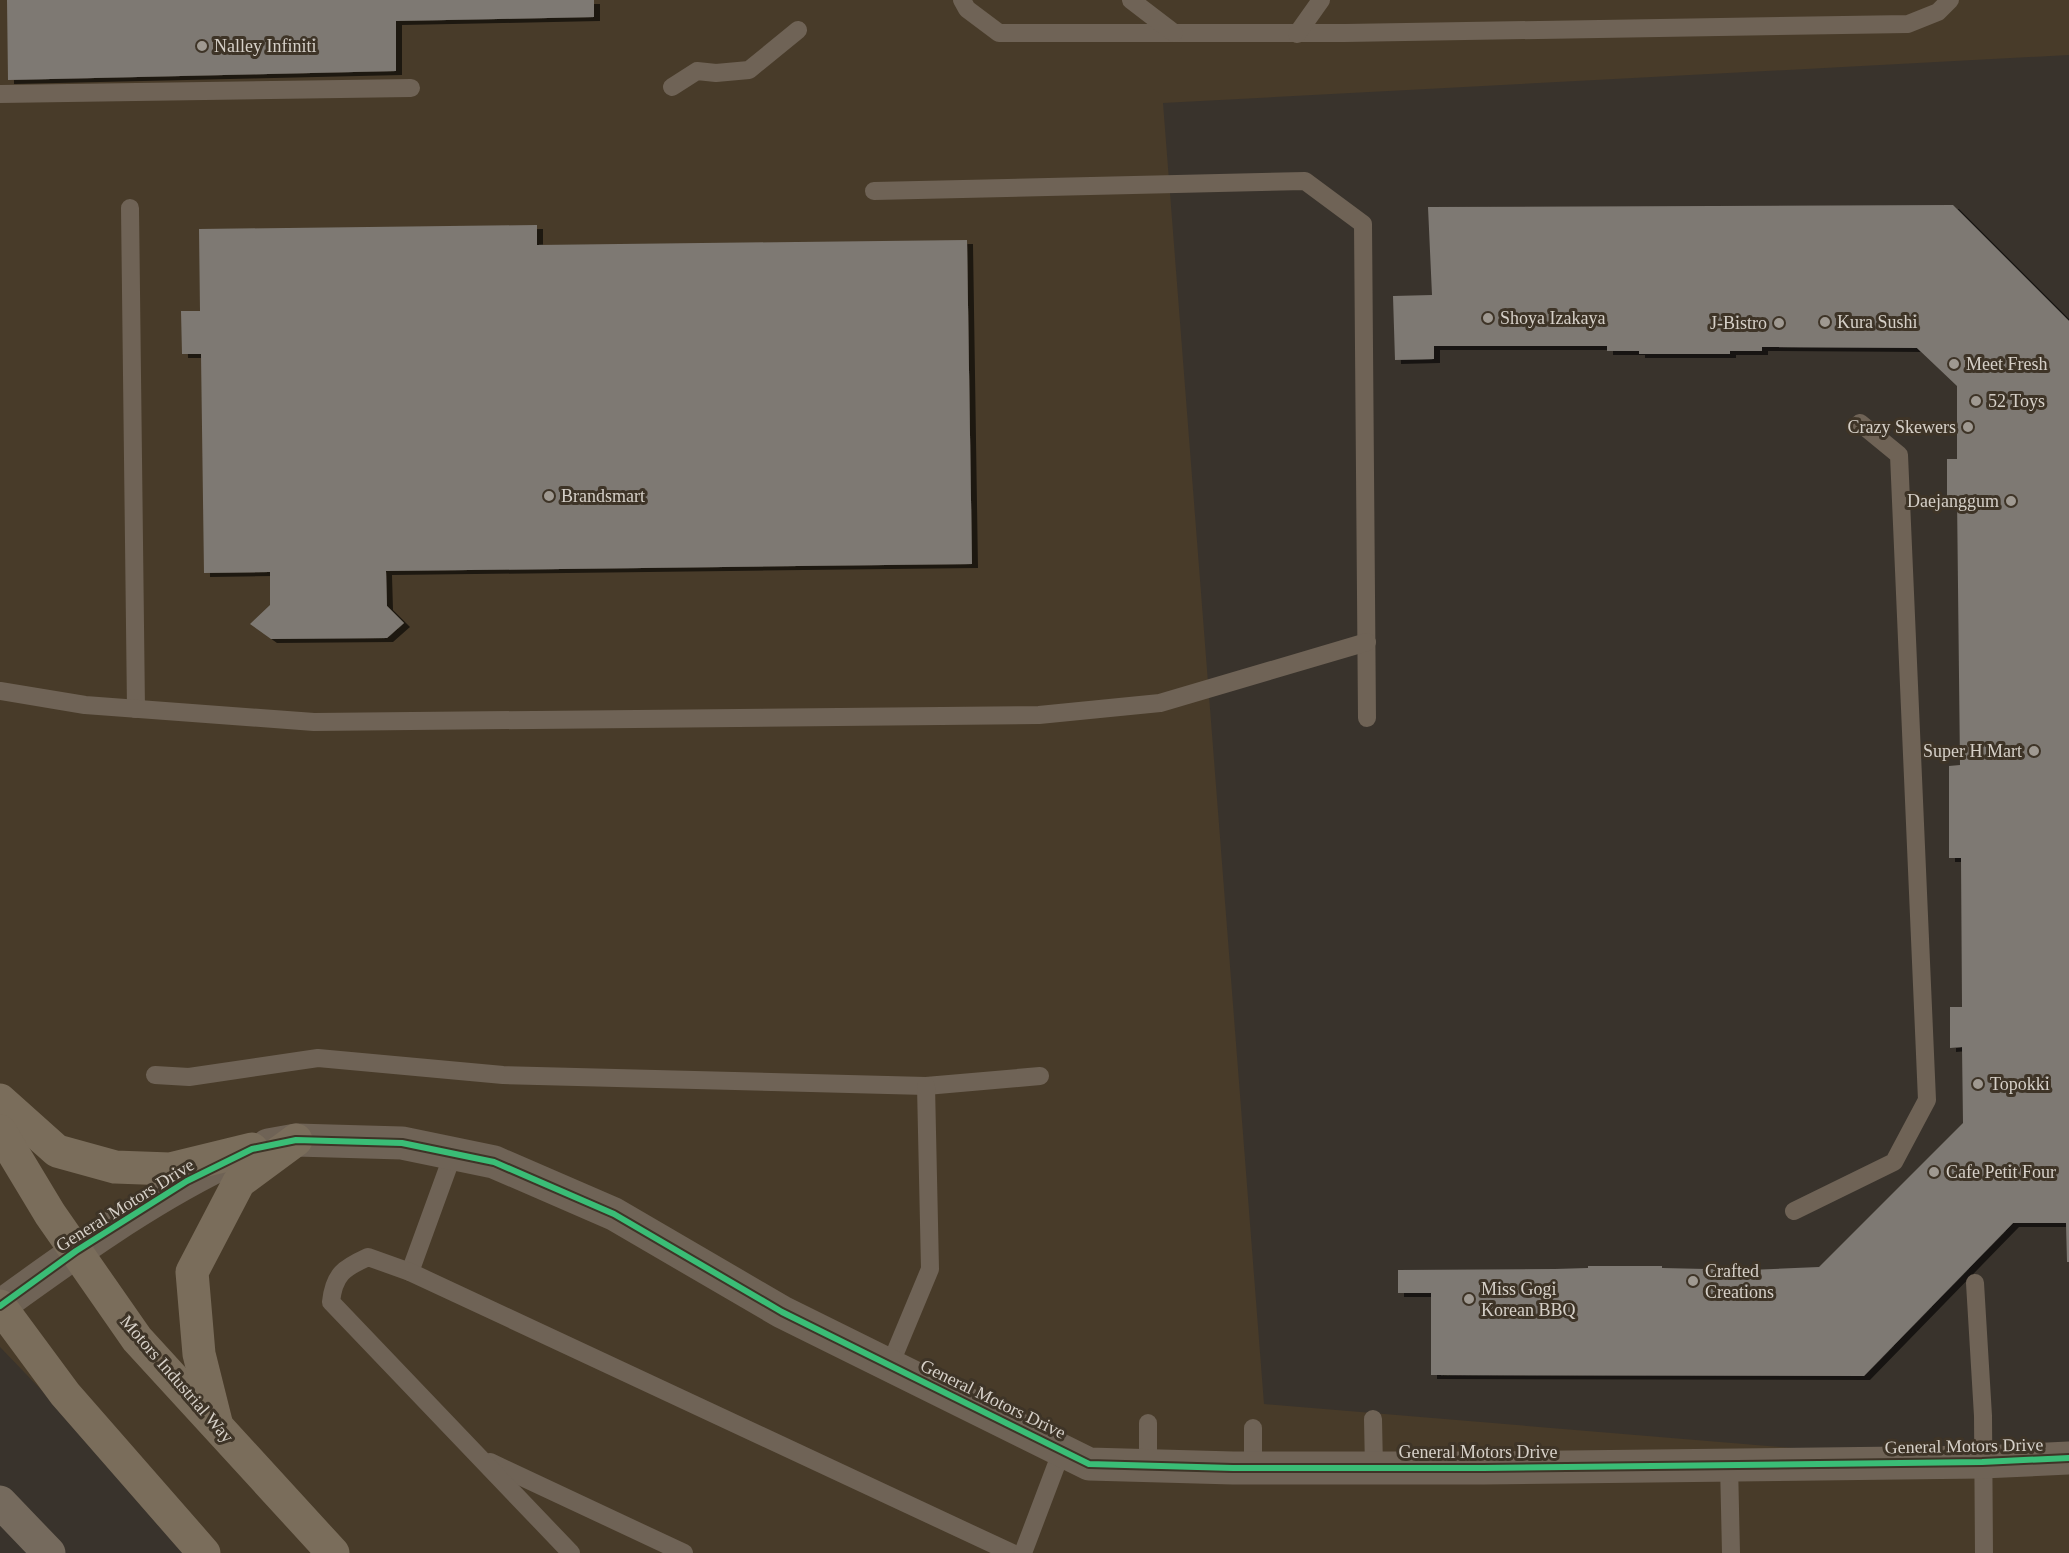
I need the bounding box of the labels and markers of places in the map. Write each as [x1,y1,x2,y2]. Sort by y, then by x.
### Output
place label: Nalley Infiniti [214,36,316,56]
marker: Nalley Infiniti [195,39,209,53]
place label: Shoya Izakaya [1500,308,1605,328]
marker: Shoya Izakaya [1481,311,1495,325]
place label: Kura Sushi [1837,312,1918,332]
place label: J-Bistro [1710,313,1767,333]
marker: Kura Sushi [1818,315,1832,329]
marker: J-Bistro [1772,316,1786,330]
place label: Meet Fresh [1966,354,2047,374]
marker: Meet Fresh [1947,357,1961,371]
place label: 52 Toys [1988,391,2045,411]
marker: 52 Toys [1969,394,1983,408]
place label: Crazy Skewers [1848,417,1956,437]
marker: Crazy Skewers [1961,420,1975,434]
place label: Brandsmart [561,486,645,506]
marker: Brandsmart [542,489,556,503]
place label: Daejanggum [1907,491,1999,511]
marker: Daejanggum [2004,494,2018,508]
place label: Super H Mart [1923,741,2022,761]
marker: Super H Mart [2027,744,2041,758]
place label: Topokki [1990,1074,2050,1094]
marker: Topokki [1971,1077,1985,1091]
place label: Cafe Petit Four [1946,1162,2056,1182]
marker: Cafe Petit Four [1927,1165,1941,1179]
place label: Crafted Creations [1705,1261,1774,1302]
marker: Crafted Creations [1686,1274,1700,1288]
place label: Miss Gogi Korean BBQ [1481,1279,1575,1320]
marker: Miss Gogi Korean BBQ [1462,1292,1476,1306]

